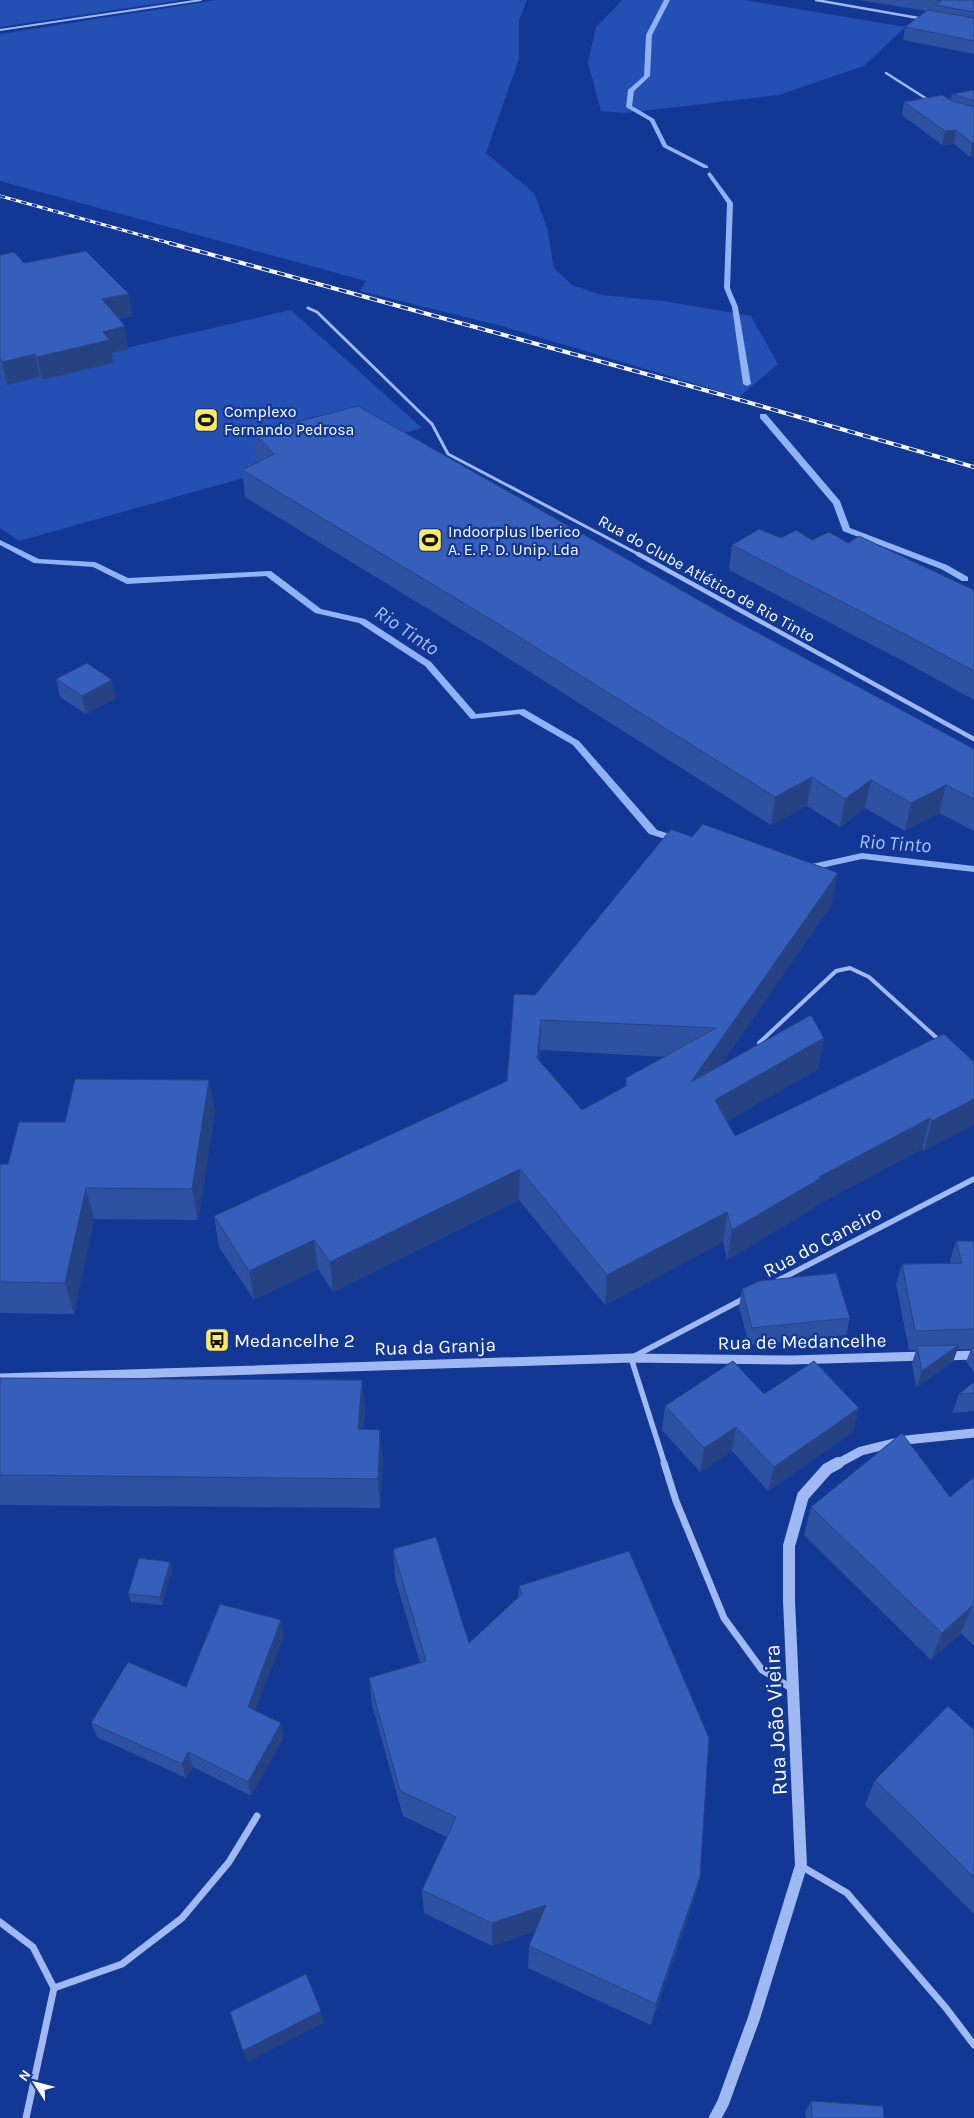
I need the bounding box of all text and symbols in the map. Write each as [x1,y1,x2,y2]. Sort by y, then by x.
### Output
place label: Complexo Fernando Pedrosa [224,402,354,439]
sports icon: Complexo Fernando Pedrosa [193,407,219,433]
street label: Rua do Clube Atlético de Rio Tinto [595,511,818,646]
place label: Indoorplus Iberico A. E. P. D. Unip. Lda [448,522,580,559]
sports icon: Indoorplus Iberico A. E. P. D. Unip. Lda [417,527,443,553]
water label: Rio Tinto [370,601,443,660]
water label: Rio Tinto [858,830,932,858]
street label: Rua do Caneiro [760,1202,885,1282]
bus stop icon: Medancelhe 2 [204,1327,230,1353]
place label: Medancelhe 2 [234,1330,355,1352]
street label: Rua de Medancelhe [717,1330,887,1354]
street label: Rua da Granja [374,1334,496,1360]
street label: Rua João Vieira [759,1644,793,1796]
north arrow [10,2058,60,2108]
text: N [15,2067,35,2085]

